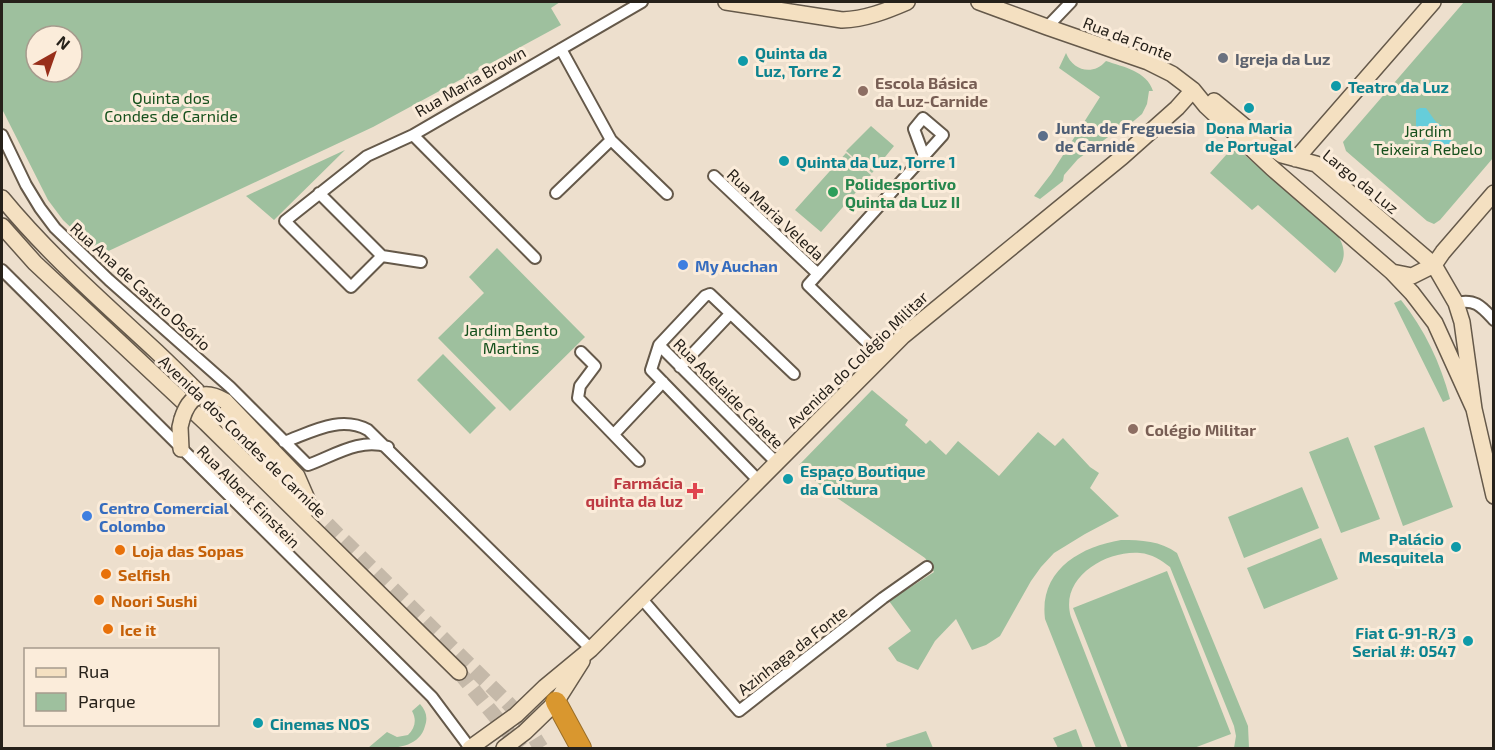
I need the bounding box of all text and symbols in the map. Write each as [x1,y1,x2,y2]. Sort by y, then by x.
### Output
street label: Rua da Fonte [1081,12,1175,64]
north arrow [24,24,84,84]
text: N [53,31,74,53]
street label: Rua Maria Brown [411,42,529,120]
place label: Quinta da Luz, Torre 2 [755,43,841,80]
place label: Igreja da Luz [1235,49,1330,68]
marker: Igreja da Luz [1216,51,1230,65]
marker: Quinta da Luz, Torre 2 [736,54,750,68]
place label: Escola Básica da Luz-Carnide [875,73,988,110]
place label: Teatro da Luz [1348,77,1449,96]
marker: Teatro da Luz [1329,79,1343,93]
marker: Escola Básica da Luz-Carnide [856,84,870,98]
park label: Quinta dos Condes de Carnide [104,88,238,125]
marker: Dona Maria de Portugal [1242,101,1256,115]
place label: Junta de Freguesia de Carnide [1055,118,1195,155]
place label: Dona Maria de Portugal [1205,118,1294,155]
park label: Jardim Teixeira Rebelo [1373,121,1483,158]
marker: Junta de Freguesia de Carnide [1036,129,1050,143]
street label: Largo da Luz [1319,145,1403,217]
place label: Quinta da Luz, Torre 1 [796,152,956,172]
marker: Quinta da Luz, Torre 1 [777,154,791,168]
street label: Rua Maria Veleda [724,164,828,264]
place label: Polidesportivo Quinta da Luz II [845,174,960,212]
marker: Polidesportivo Quinta da Luz II [826,185,840,199]
street label: Rua Ana de Castro Osório [67,218,215,354]
place label: My Auchan [695,256,778,276]
marker: My Auchan [676,258,690,272]
street label: Avenida do Colégio Militar [783,286,932,431]
park label: Jardim Bento Martins [464,320,558,357]
street label: Rua Adelaide Cabete [670,334,788,452]
street label: Avenida dos Condes de Carnide [155,351,331,521]
place label: Colégio Militar [1145,420,1256,439]
marker: Colégio Militar [1126,422,1140,436]
street label: Rua Albert Einstein [194,441,304,551]
place label: Espaço Boutique da Cultura [800,461,926,498]
marker: Espaço Boutique da Cultura [781,472,795,486]
place label: Farmácia quinta da luz [586,473,683,510]
marker: Farmácia quinta da luz [688,484,702,498]
place label: Centro Comercial Colombo [99,498,230,535]
marker: Centro Comercial Colombo [80,509,94,523]
place label: Palácio Mesquitela [1358,529,1444,566]
marker: Palácio Mesquitela [1449,540,1463,554]
place label: Loja das Sopas [132,541,244,560]
marker: Loja das Sopas [113,543,127,557]
place label: Selfish [118,565,170,584]
marker: Selfish [99,567,113,581]
place label: Noori Sushi [111,591,198,610]
marker: Noori Sushi [92,593,106,607]
street label: Azinhaga da Fonte [734,601,850,699]
place label: Ice it [120,620,157,639]
marker: Ice it [101,622,115,636]
place label: Fiat G-91-R/3 Serial #: 0547 [1352,623,1457,660]
marker: Fiat G-91-R/3 Serial #: 0547 [1461,634,1475,648]
legend [24,648,219,726]
text: Rua [78,660,109,682]
text: Parque [78,690,136,712]
place label: Cinemas NOS [270,714,370,733]
marker: Cinemas NOS [251,716,265,730]

